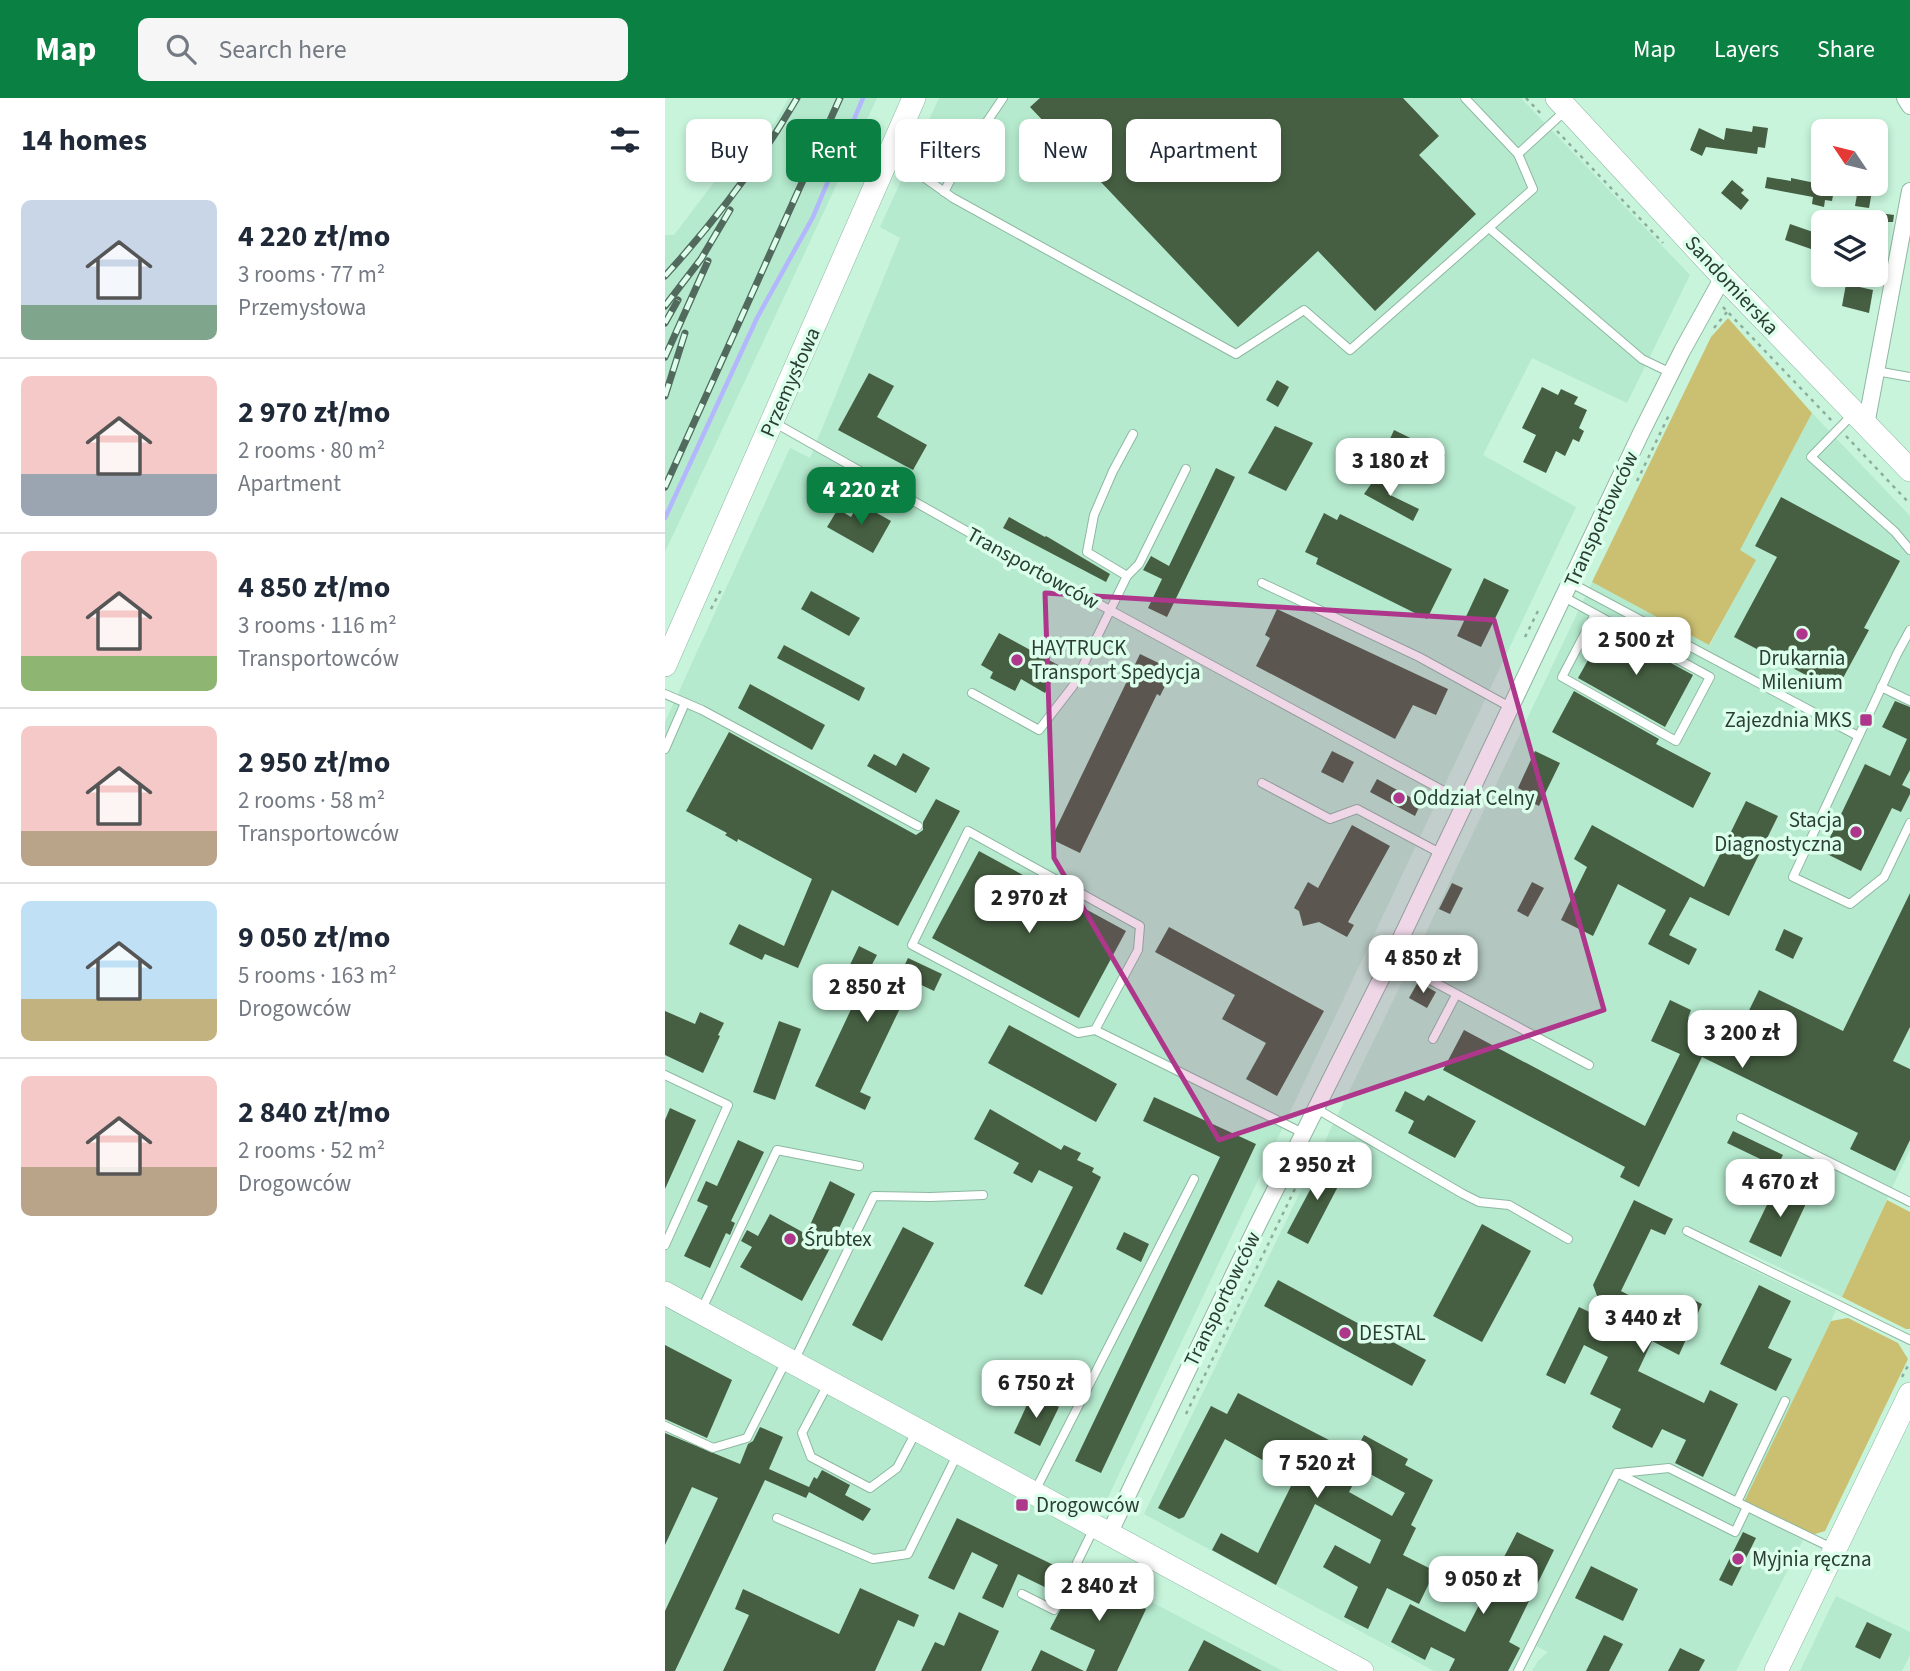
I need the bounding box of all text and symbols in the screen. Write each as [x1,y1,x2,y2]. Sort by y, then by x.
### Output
search box [138,18,628,81]
text: Map [35,26,96,73]
icon: search [162,30,200,68]
text: Search here [218,31,347,68]
text: Map [1633,32,1676,67]
text: Layers [1714,32,1779,67]
text: Share [1817,32,1875,67]
text: 14 homes [21,119,147,162]
chip: Buy [686,119,772,182]
chip: Rent [786,119,881,182]
chip: Filters [895,119,1005,182]
chip: New [1019,119,1112,182]
chip: Apartment [1126,119,1281,182]
north arrow [1811,119,1888,196]
map controls [1811,119,1888,287]
icon: filters [606,121,644,159]
button: layers [1811,210,1888,287]
text: 4 220 zł/mo [238,215,390,258]
icon: home [77,228,161,312]
street label: Sandomierska [1678,229,1786,341]
text: 3 rooms · 77 m² [238,258,385,291]
text: Przemysłowa [238,291,366,324]
street label: Przemysłowa [752,322,828,442]
text: 2 970 zł/mo [238,391,390,434]
icon: home [77,404,161,488]
text: 2 rooms · 80 m² [238,434,385,467]
pin: 3 180 zł [1318,438,1462,498]
text: 3 180 zł [1352,444,1428,477]
street label: Transportowców [1556,446,1646,592]
text: Apartment [238,467,341,500]
pin: 4 220 zł [789,468,933,527]
text: 4 220 zł [823,473,899,506]
street label: Transportowców [961,519,1105,617]
text: 4 850 zł/mo [238,566,390,609]
icon: home [77,579,161,663]
text: 3 rooms · 116 m² [238,609,397,642]
pin: 2 500 zł [1564,618,1708,677]
text: 2 500 zł [1598,623,1674,656]
marker: Drukarnia Milenium [1794,626,1810,642]
place label: HAYTRUCK Transport Spedycja [1031,633,1201,687]
text: Transportowców [238,642,399,675]
place label: Drukarnia Milenium [1759,643,1845,697]
marker: HAYTRUCK Transport Spedycja [1009,652,1025,668]
place label: Zajezdnia MKS [1725,705,1852,735]
marker: Zajezdnia MKS [1858,712,1874,728]
text: 2 950 zł/mo [238,741,390,784]
icon: home [77,754,161,838]
place label: Oddział Celny [1413,783,1535,813]
text: 2 rooms · 58 m² [238,784,385,817]
marker: Oddział Celny [1391,790,1407,806]
place label: Stacja Diagnostyczna [1714,805,1842,859]
text: Transportowców [238,817,399,850]
marker: Stacja Diagnostyczna [1848,824,1864,840]
pin: 2 970 zł [957,876,1101,935]
text: 2 970 zł [991,881,1067,914]
text: 9 050 zł/mo [238,916,390,959]
icon: home [77,929,161,1013]
pin: 4 850 zł [1351,936,1495,995]
text: 4 850 zł [1385,941,1461,974]
text: 5 rooms · 163 m² [238,959,397,992]
pin: 2 850 zł [795,964,939,1024]
text: 2 850 zł [829,970,905,1003]
text: Drogowców [238,992,351,1025]
pin: 3 200 zł [1670,1010,1814,1070]
text: 3 200 zł [1704,1016,1780,1049]
text: 2 840 zł/mo [238,1091,390,1134]
icon: home [77,1104,161,1188]
text: 2 rooms · 52 m² [238,1134,385,1167]
pin: 2 950 zł [1245,1142,1389,1202]
text: 2 950 zł [1279,1148,1355,1181]
pin: 4 670 zł [1708,1160,1852,1219]
text: 4 670 zł [1742,1165,1818,1198]
text: Drogowców [238,1167,351,1200]
place label: Śrubtex [804,1224,872,1254]
street label: Transportowców [1176,1226,1268,1372]
marker: Śrubtex [782,1231,798,1247]
pin: 3 440 zł [1571,1296,1715,1355]
text: 3 440 zł [1605,1301,1681,1334]
place label: DESTAL [1359,1318,1426,1348]
marker: DESTAL [1337,1325,1353,1341]
pin: 6 750 zł [964,1360,1108,1420]
text: 6 750 zł [998,1366,1074,1399]
pin: 7 520 zł [1245,1440,1389,1500]
text: 7 520 zł [1279,1446,1355,1479]
place label: Drogowców [1036,1490,1140,1520]
marker: Drogowców [1014,1497,1030,1513]
place label: Myjnia ręczna [1752,1544,1872,1574]
marker: Myjnia ręczna [1730,1551,1746,1567]
pin: 9 050 zł [1411,1556,1555,1616]
text: 9 050 zł [1445,1562,1521,1595]
pin: 2 840 zł [1027,1564,1171,1623]
text: 2 840 zł [1061,1569,1137,1602]

